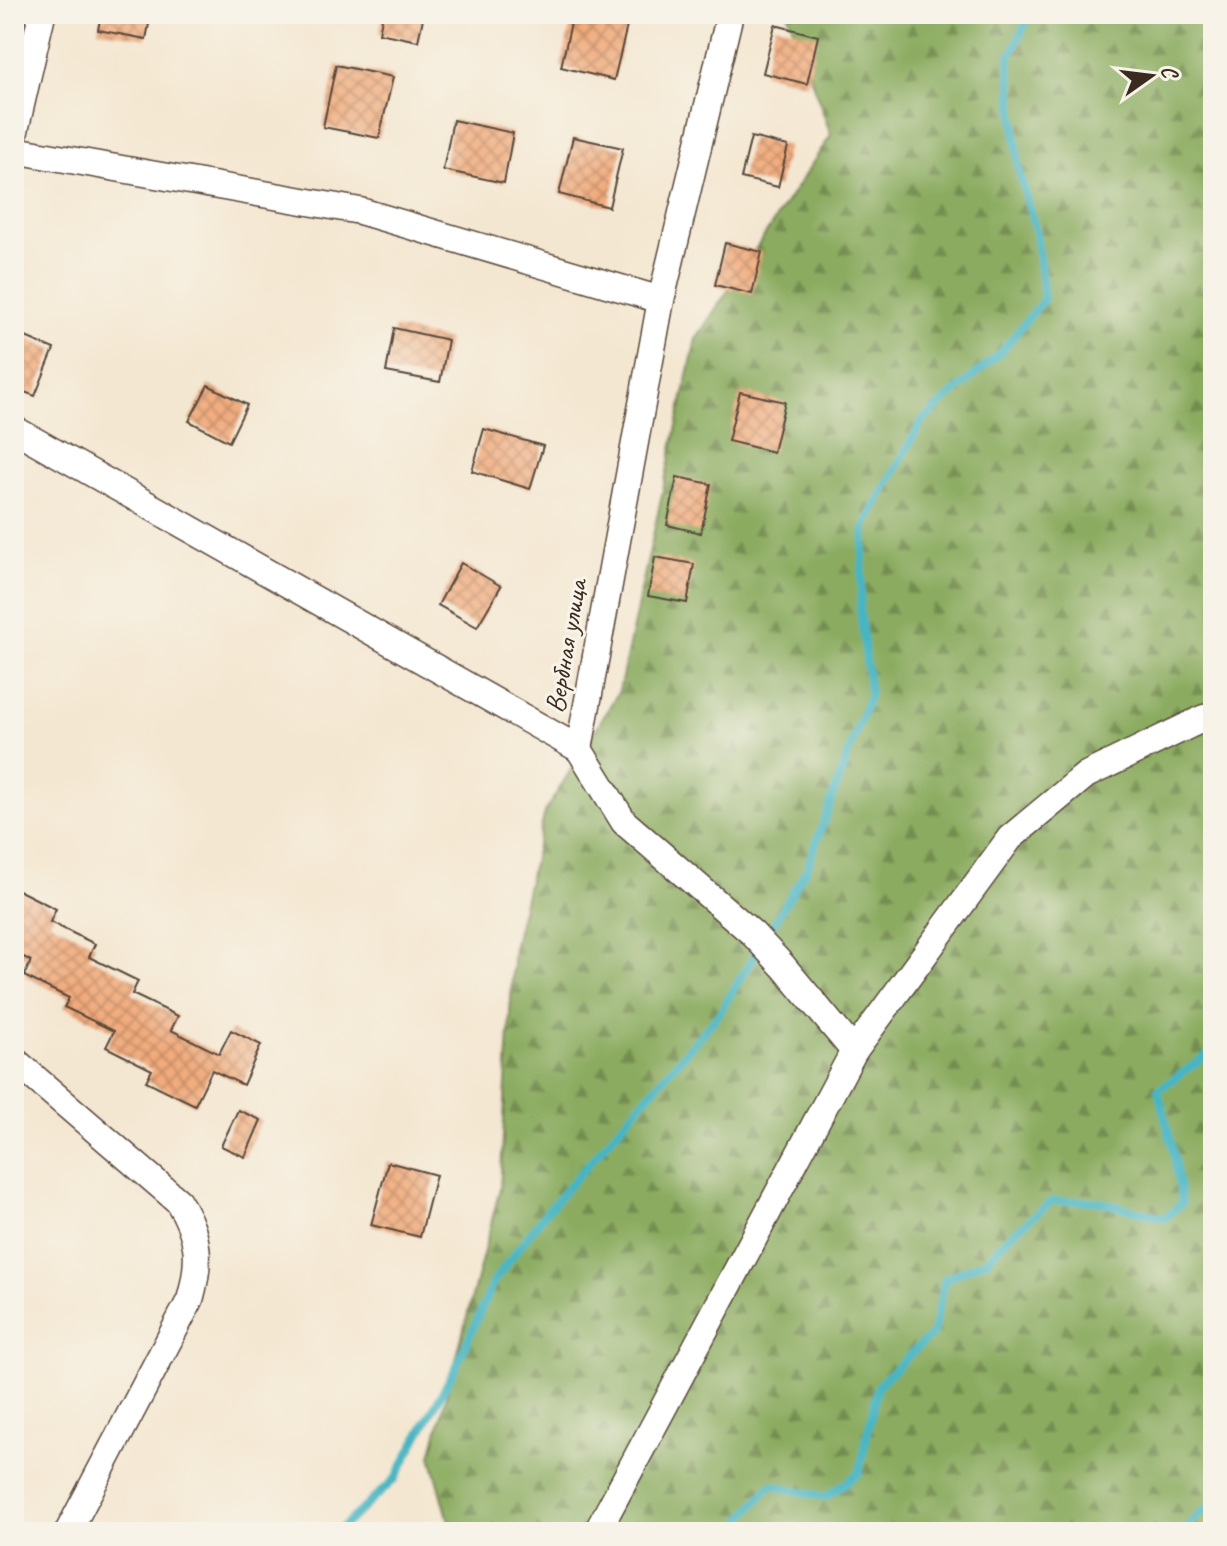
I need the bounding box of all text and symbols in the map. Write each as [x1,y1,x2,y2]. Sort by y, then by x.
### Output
north arrow [1111,36,1191,116]
text: С [1155,63,1185,83]
street label: Вербная улица [537,574,595,715]

